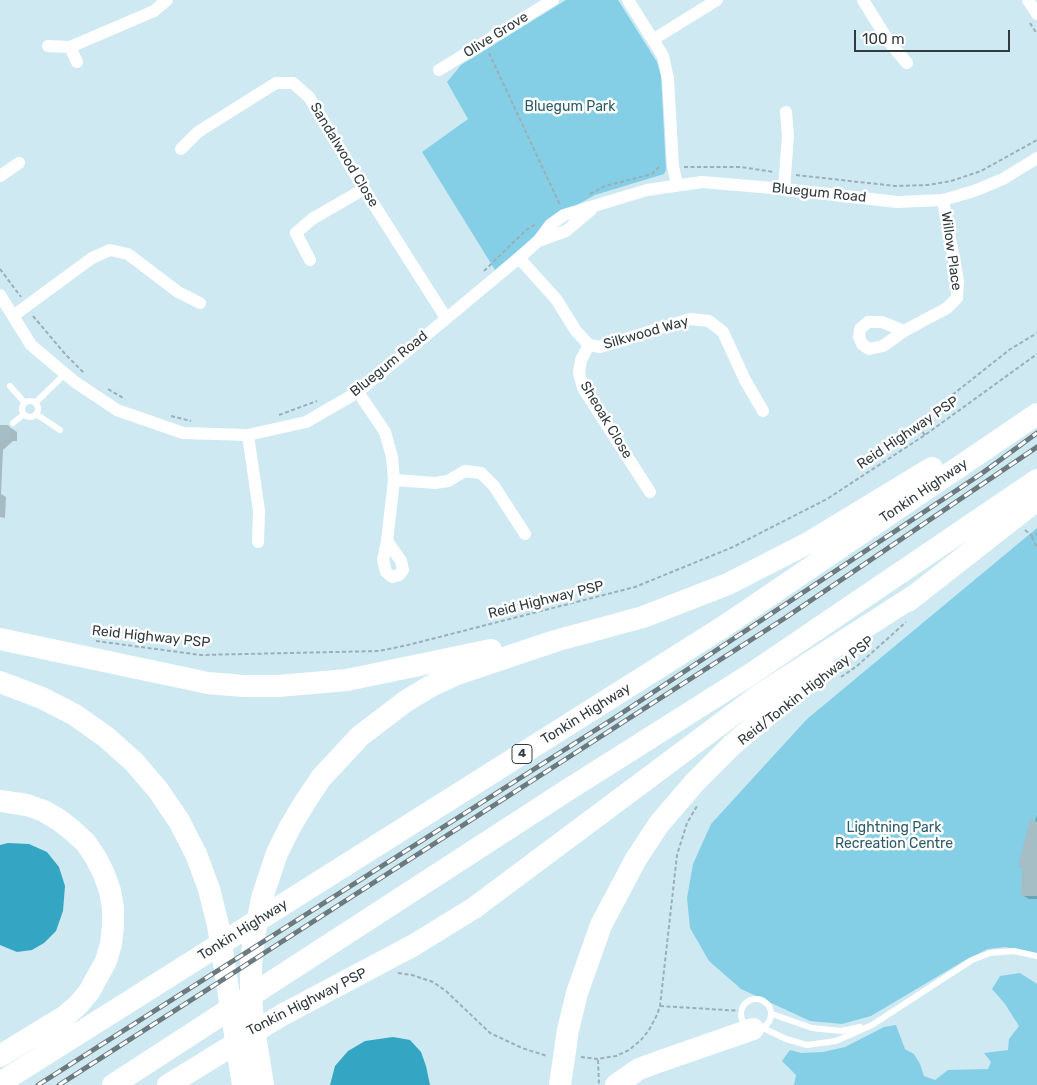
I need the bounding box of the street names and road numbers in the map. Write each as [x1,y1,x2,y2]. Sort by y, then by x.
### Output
street label: Olive Grove [461,9,531,61]
street label: Sandalwood Close [306,100,382,210]
street label: Bluegum Road [771,180,867,206]
street label: Willow Place [937,210,965,292]
street label: Silkwood Way [601,313,691,353]
street label: Bluegum Road [347,328,431,400]
street label: Sheoak Close [576,378,636,462]
street label: Reid Highway PSP [854,393,962,473]
street label: Tonkin Highway [877,455,971,527]
street label: Reid Highway PSP [486,577,606,623]
street label: Reid Highway PSP [91,622,211,652]
street label: Reid/Tonkin Highway PSP [735,633,877,749]
street label: Tonkin Highway [538,680,634,748]
road number: 4 [512,744,532,764]
street label: Tonkin Highway [195,896,291,964]
street label: Tonkin Highway PSP [244,964,370,1040]

